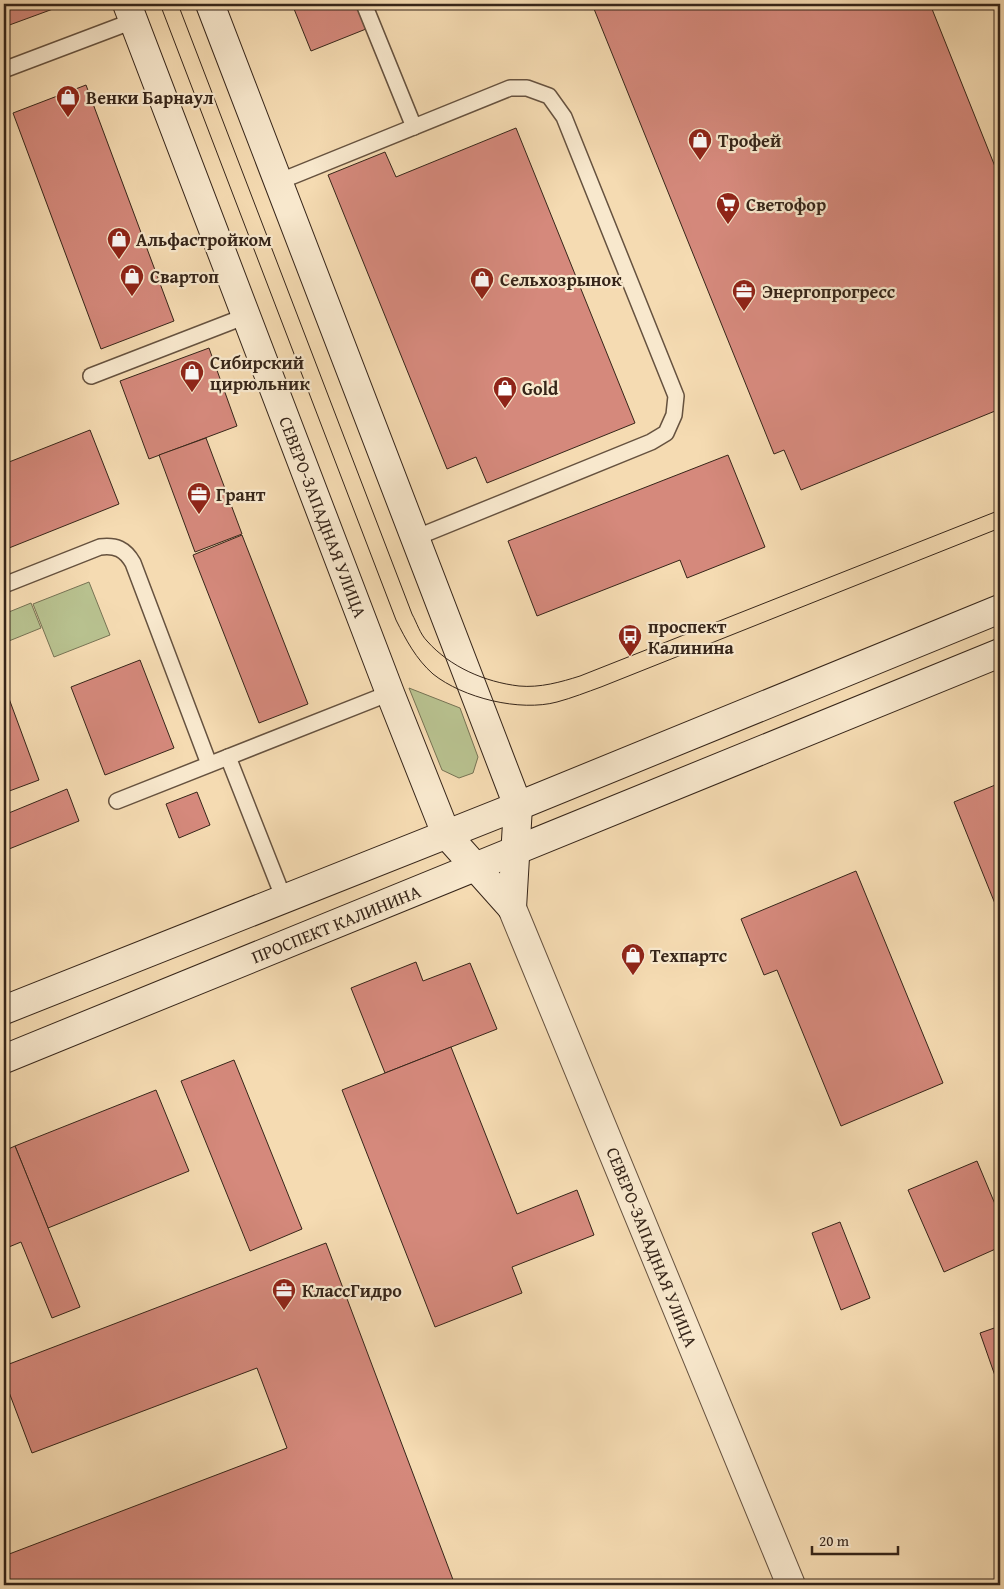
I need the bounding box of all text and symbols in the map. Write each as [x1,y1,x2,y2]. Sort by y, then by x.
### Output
shop icon: Венки Барнаул [55,84,81,118]
place label: Венки Барнаул [86,84,214,111]
shop icon: Трофей [687,127,713,161]
place label: Трофей [718,127,781,154]
supermarket icon: Светофор [715,191,741,225]
place label: Светофор [746,191,826,218]
shop icon: Альфастройком [106,226,132,260]
place label: Альфастройком [136,226,272,253]
shop icon: Свартоп [119,263,145,297]
place label: Свартоп [150,263,219,290]
shop icon: Сельхозрынок [469,266,495,300]
place label: Сельхозрынок [500,266,622,293]
office icon: Энергопрогресс [731,278,757,312]
place label: Энергопрогресс [762,278,895,305]
place label: Сибирский цирюльник [210,349,310,397]
shop icon: Сибирский цирюльник [179,359,205,393]
shop icon: Gold [492,375,518,409]
place label: Gold [522,375,559,402]
street label: СЕВЕРО-ЗАПАДНАЯ УЛИЦА [272,412,374,622]
office icon: Грант [186,481,212,515]
place label: Грант [216,481,266,508]
place label: проспект Калинина [648,613,734,661]
bus stop icon: проспект Калинина [617,623,643,657]
street label: ПРОСПЕКТ КАЛИНИНА [247,878,425,970]
shop icon: Техпартс [620,942,646,976]
place label: Техпартс [650,942,727,969]
street label: СЕВЕРО-ЗАПАДНАЯ УЛИЦА [599,1143,705,1351]
office icon: КлассГидро [271,1277,297,1311]
place label: КлассГидро [302,1277,402,1304]
scale bar [812,1524,898,1556]
text: 20 m [819,1530,850,1551]

